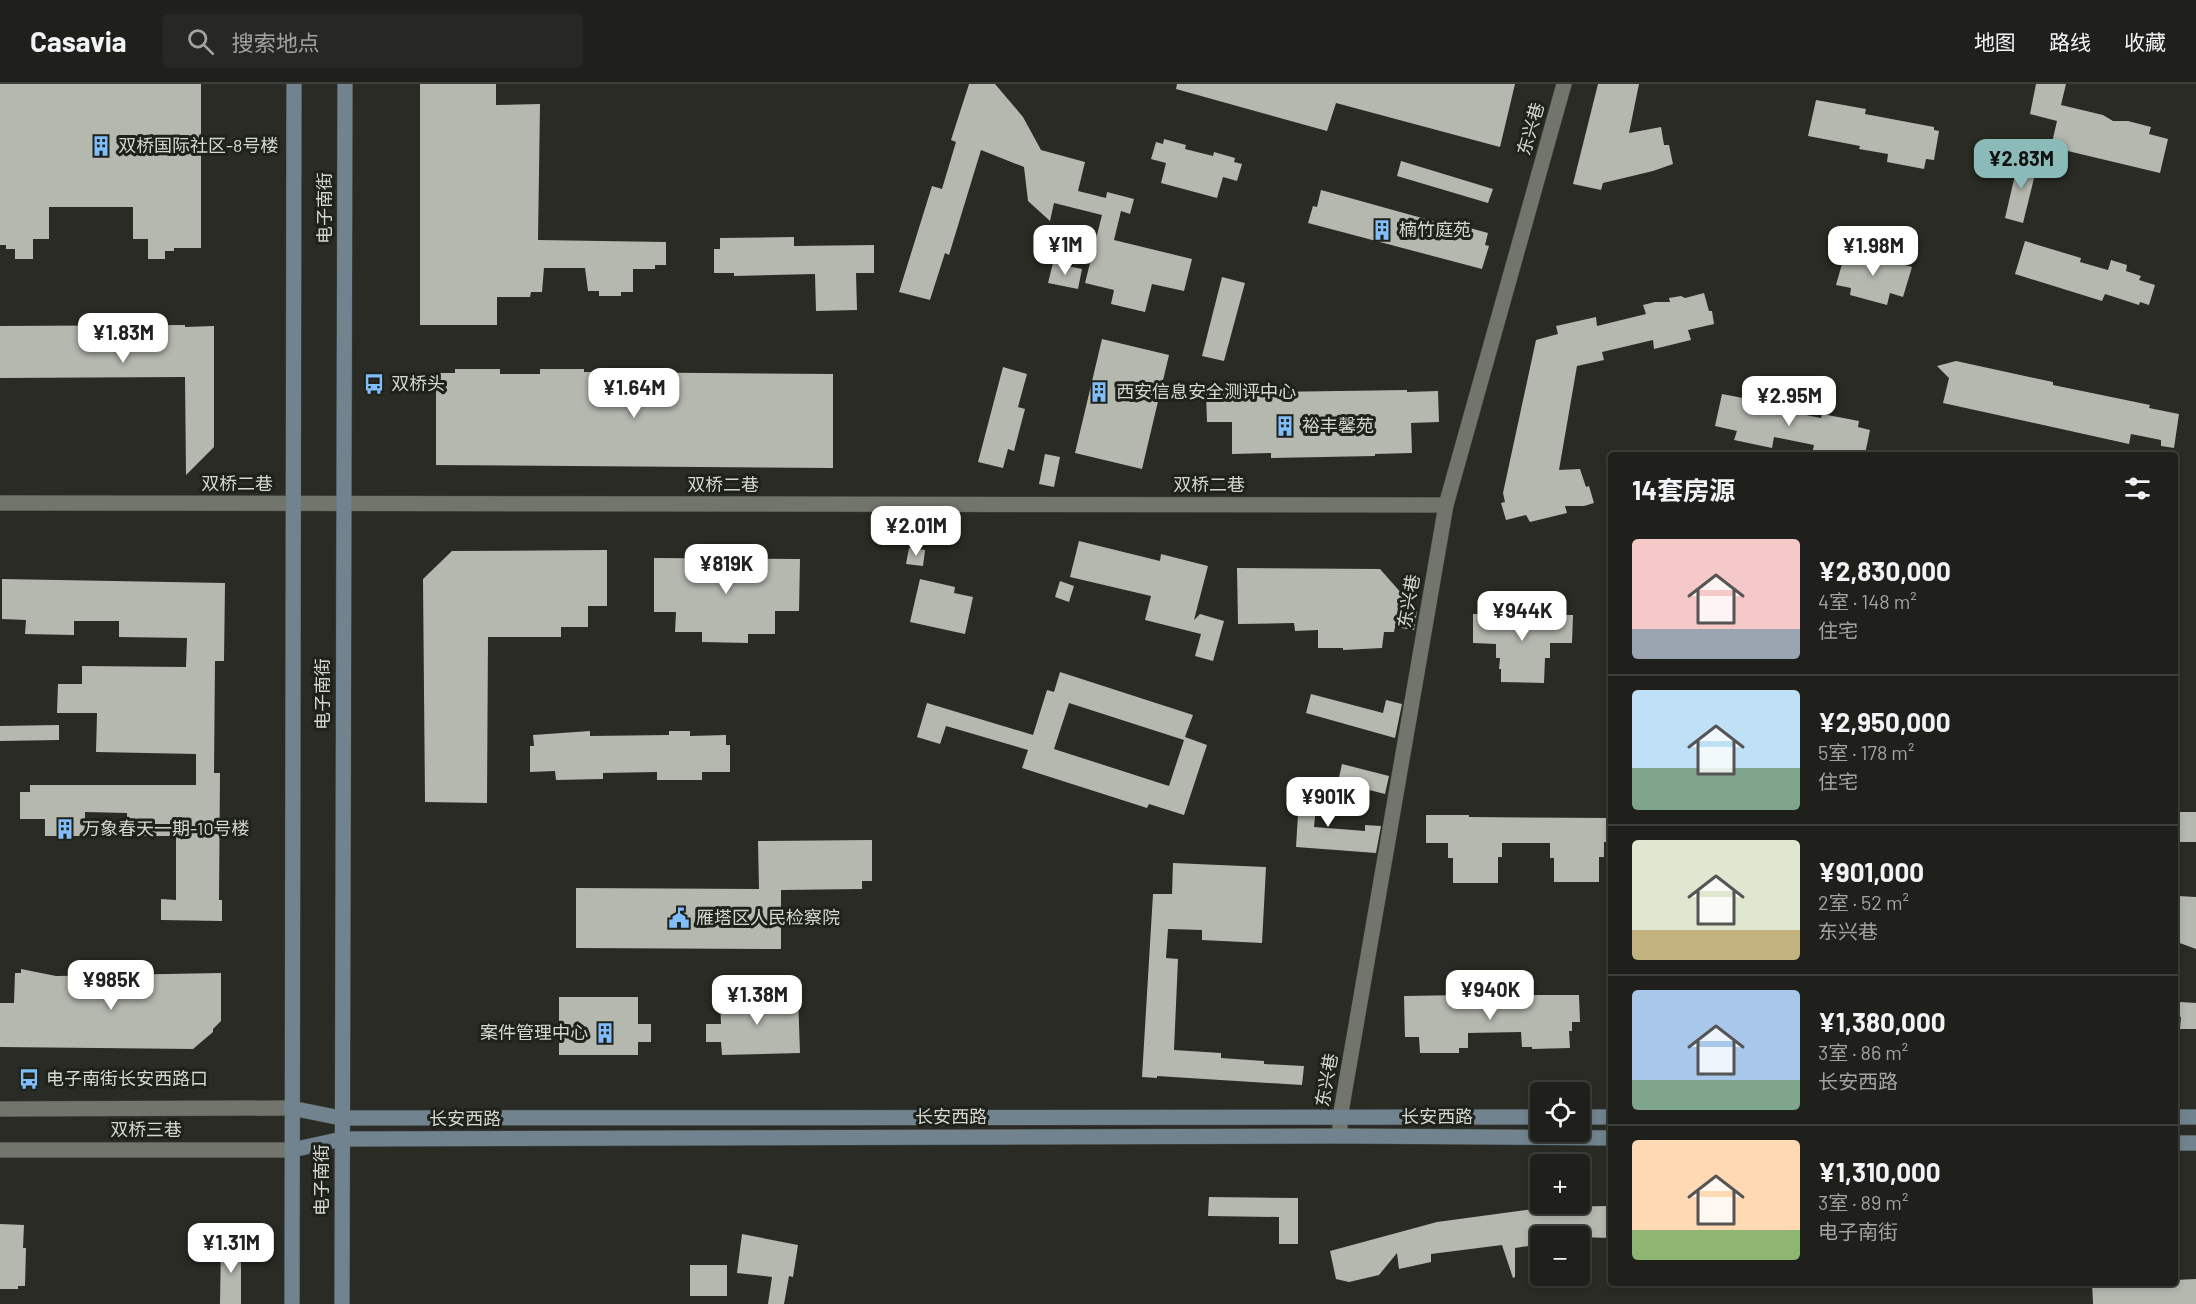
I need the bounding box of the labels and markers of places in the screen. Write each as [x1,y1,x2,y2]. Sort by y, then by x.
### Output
building icon: 双桥国际社区-8号楼 [89,134,113,158]
place label: 双桥国际社区-8号楼 [118,134,278,156]
pin: ¥2.83M [1972,139,2070,190]
building icon: 楠竹庭苑 [1370,218,1394,242]
place label: 楠竹庭苑 [1399,218,1471,240]
pin: ¥1M [1036,225,1094,276]
pin: ¥1.98M [1824,226,1922,277]
pin: ¥1.83M [74,313,172,364]
pin: ¥1.64M [585,368,683,419]
bus stop icon: 双桥头 [362,372,386,396]
place label: 双桥头 [391,372,445,394]
pin: ¥2.95M [1740,376,1838,427]
building icon: 西安信息安全测评中心 [1087,380,1111,404]
place label: 西安信息安全测评中心 [1116,380,1296,402]
building icon: 裕丰馨苑 [1273,414,1297,438]
place label: 裕丰馨苑 [1302,414,1374,436]
pin: ¥2.01M [867,506,965,557]
pin: ¥819K [684,544,768,595]
pin: ¥944K [1480,591,1564,642]
pin: ¥901K [1286,777,1370,828]
building icon: 万象春天一期-10号楼 [53,817,77,841]
place label: 万象春天一期-10号楼 [82,817,250,839]
public building icon: 雁塔区人民检察院 [667,906,691,930]
place label: 雁塔区人民检察院 [696,906,840,928]
pin: ¥985K [69,960,153,1011]
pin: ¥940K [1448,970,1532,1021]
pin: ¥1.38M [708,975,806,1026]
place label: 案件管理中心 [480,1021,588,1043]
building icon: 案件管理中心 [593,1021,617,1045]
bus stop icon: 电子南街长安西路口 [17,1067,41,1091]
place label: 电子南街长安西路口 [46,1067,208,1089]
pin: ¥1.31M [182,1223,280,1274]

